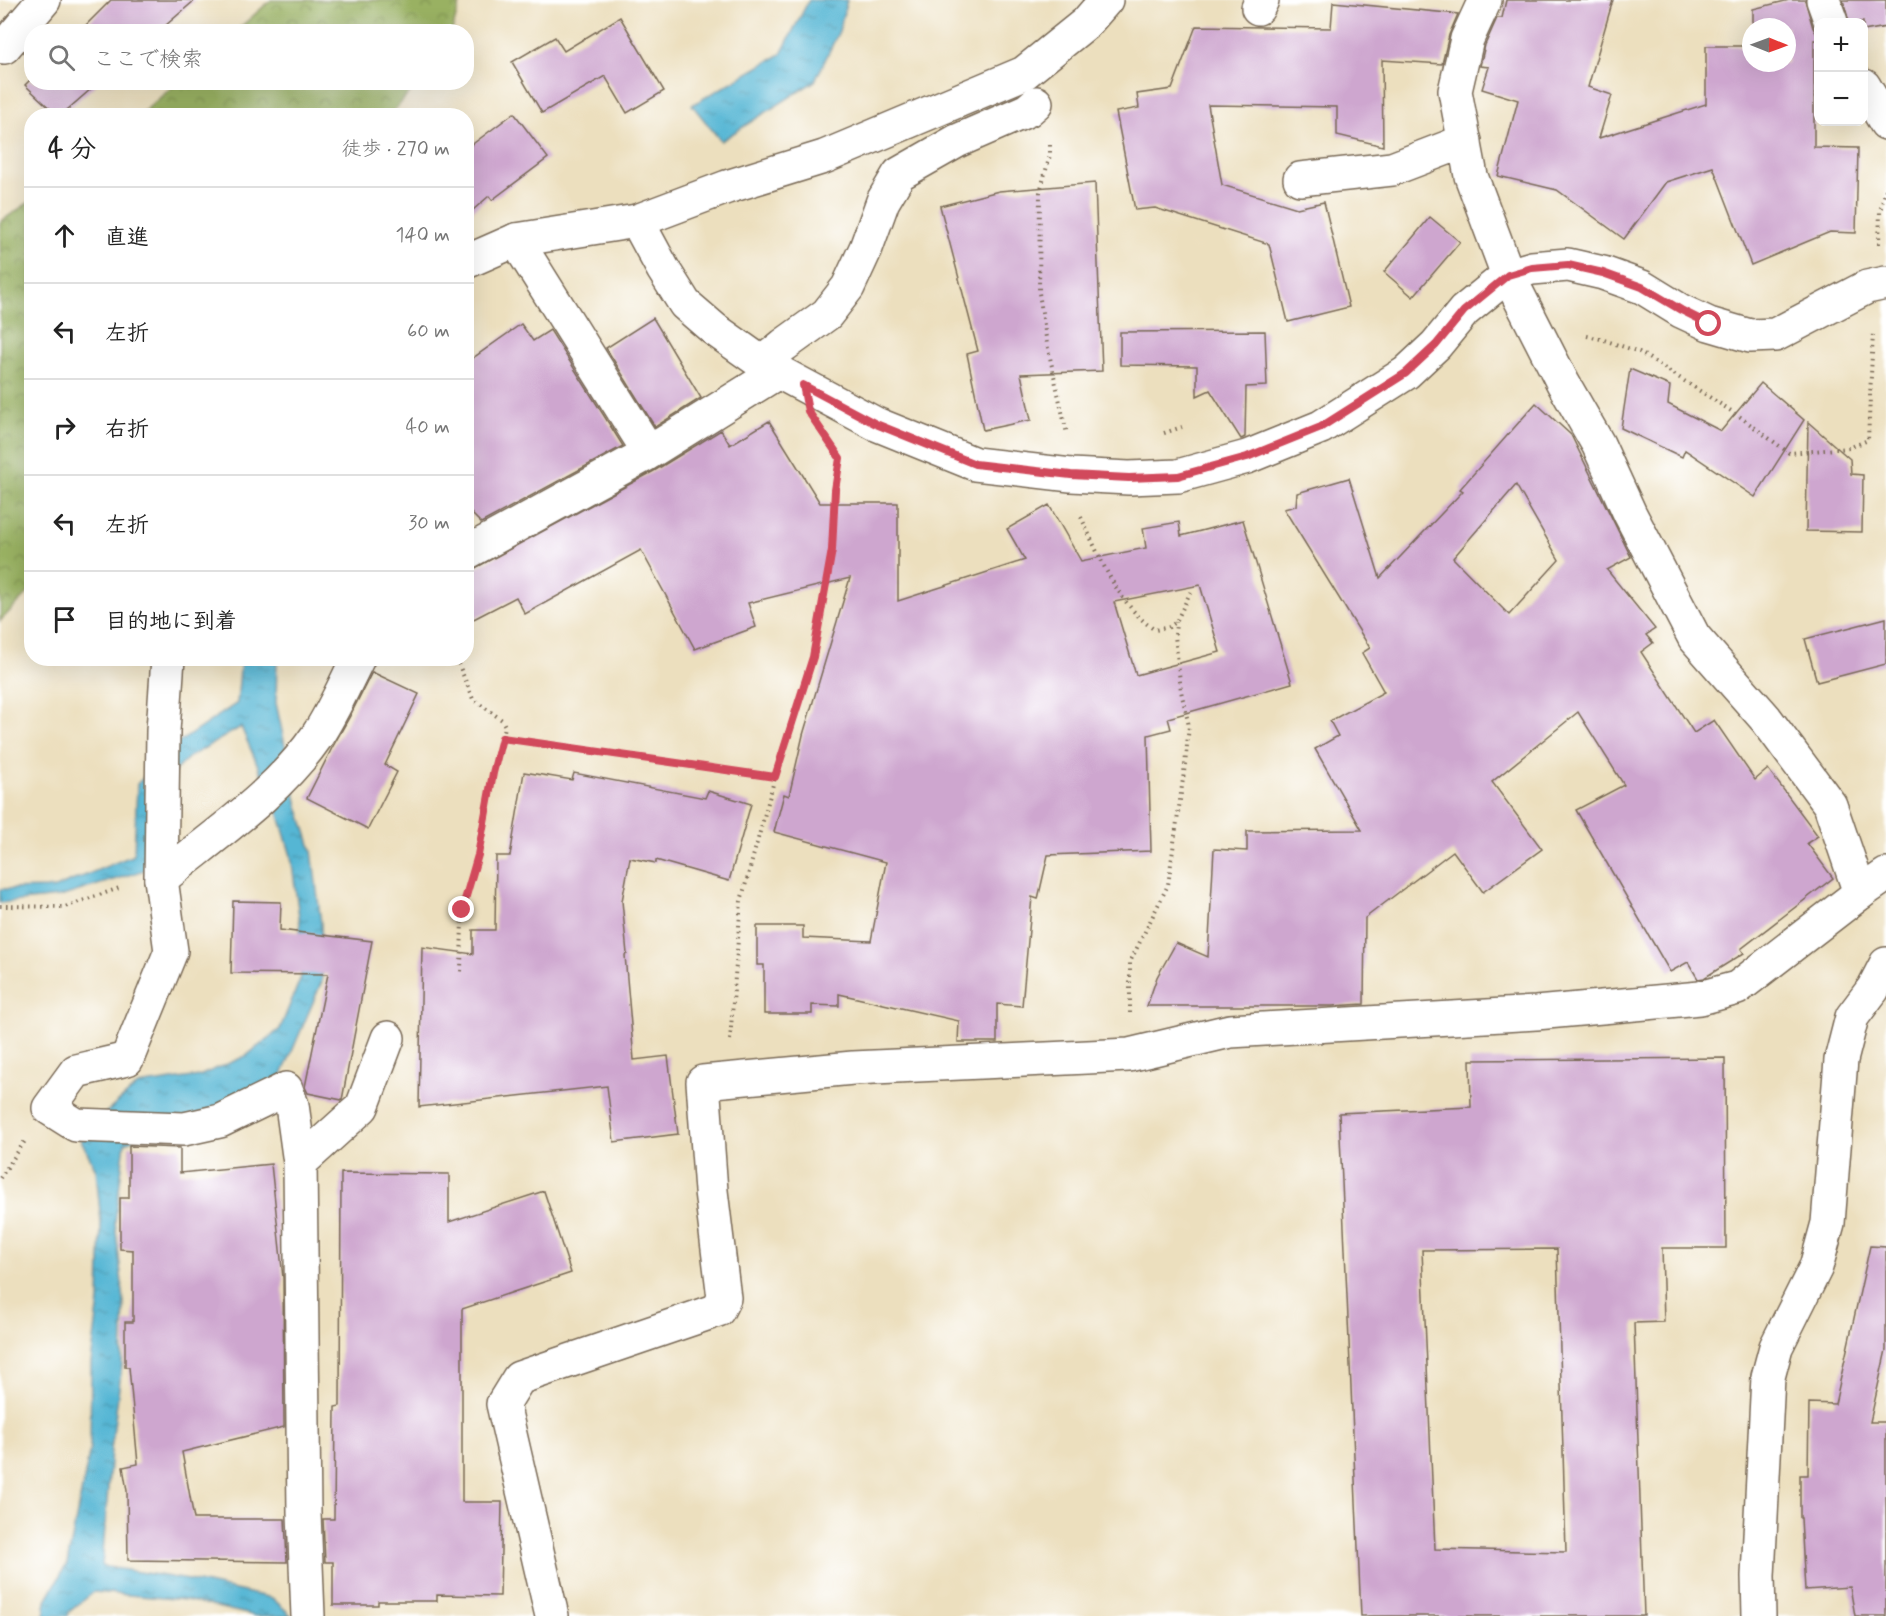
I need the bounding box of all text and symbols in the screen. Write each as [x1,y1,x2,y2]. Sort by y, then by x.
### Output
north arrow [1742,18,1796,72]
map controls [1814,18,1868,126]
button: + [1814,18,1868,72]
search box [24,24,474,90]
icon: search [45,41,78,74]
text: ここで検索 [93,46,203,74]
button: − [1814,72,1868,126]
text: 4 分 [48,133,96,167]
text: 徒歩 · 270 m [341,136,450,163]
icon: ahead [48,219,81,252]
text: 140 m [396,222,450,249]
text: 直進 [105,224,149,252]
route start [1695,310,1721,336]
icon: left [48,315,81,348]
text: 60 m [407,318,450,345]
text: 左折 [105,320,149,348]
icon: right [48,411,81,444]
text: 40 m [406,414,450,441]
text: 右折 [105,416,149,444]
icon: left [48,507,81,540]
text: 30 m [408,510,450,537]
text: 左折 [105,512,149,540]
icon: arrive [48,603,81,636]
text: 目的地に到着 [105,608,237,636]
route end [448,896,474,922]

